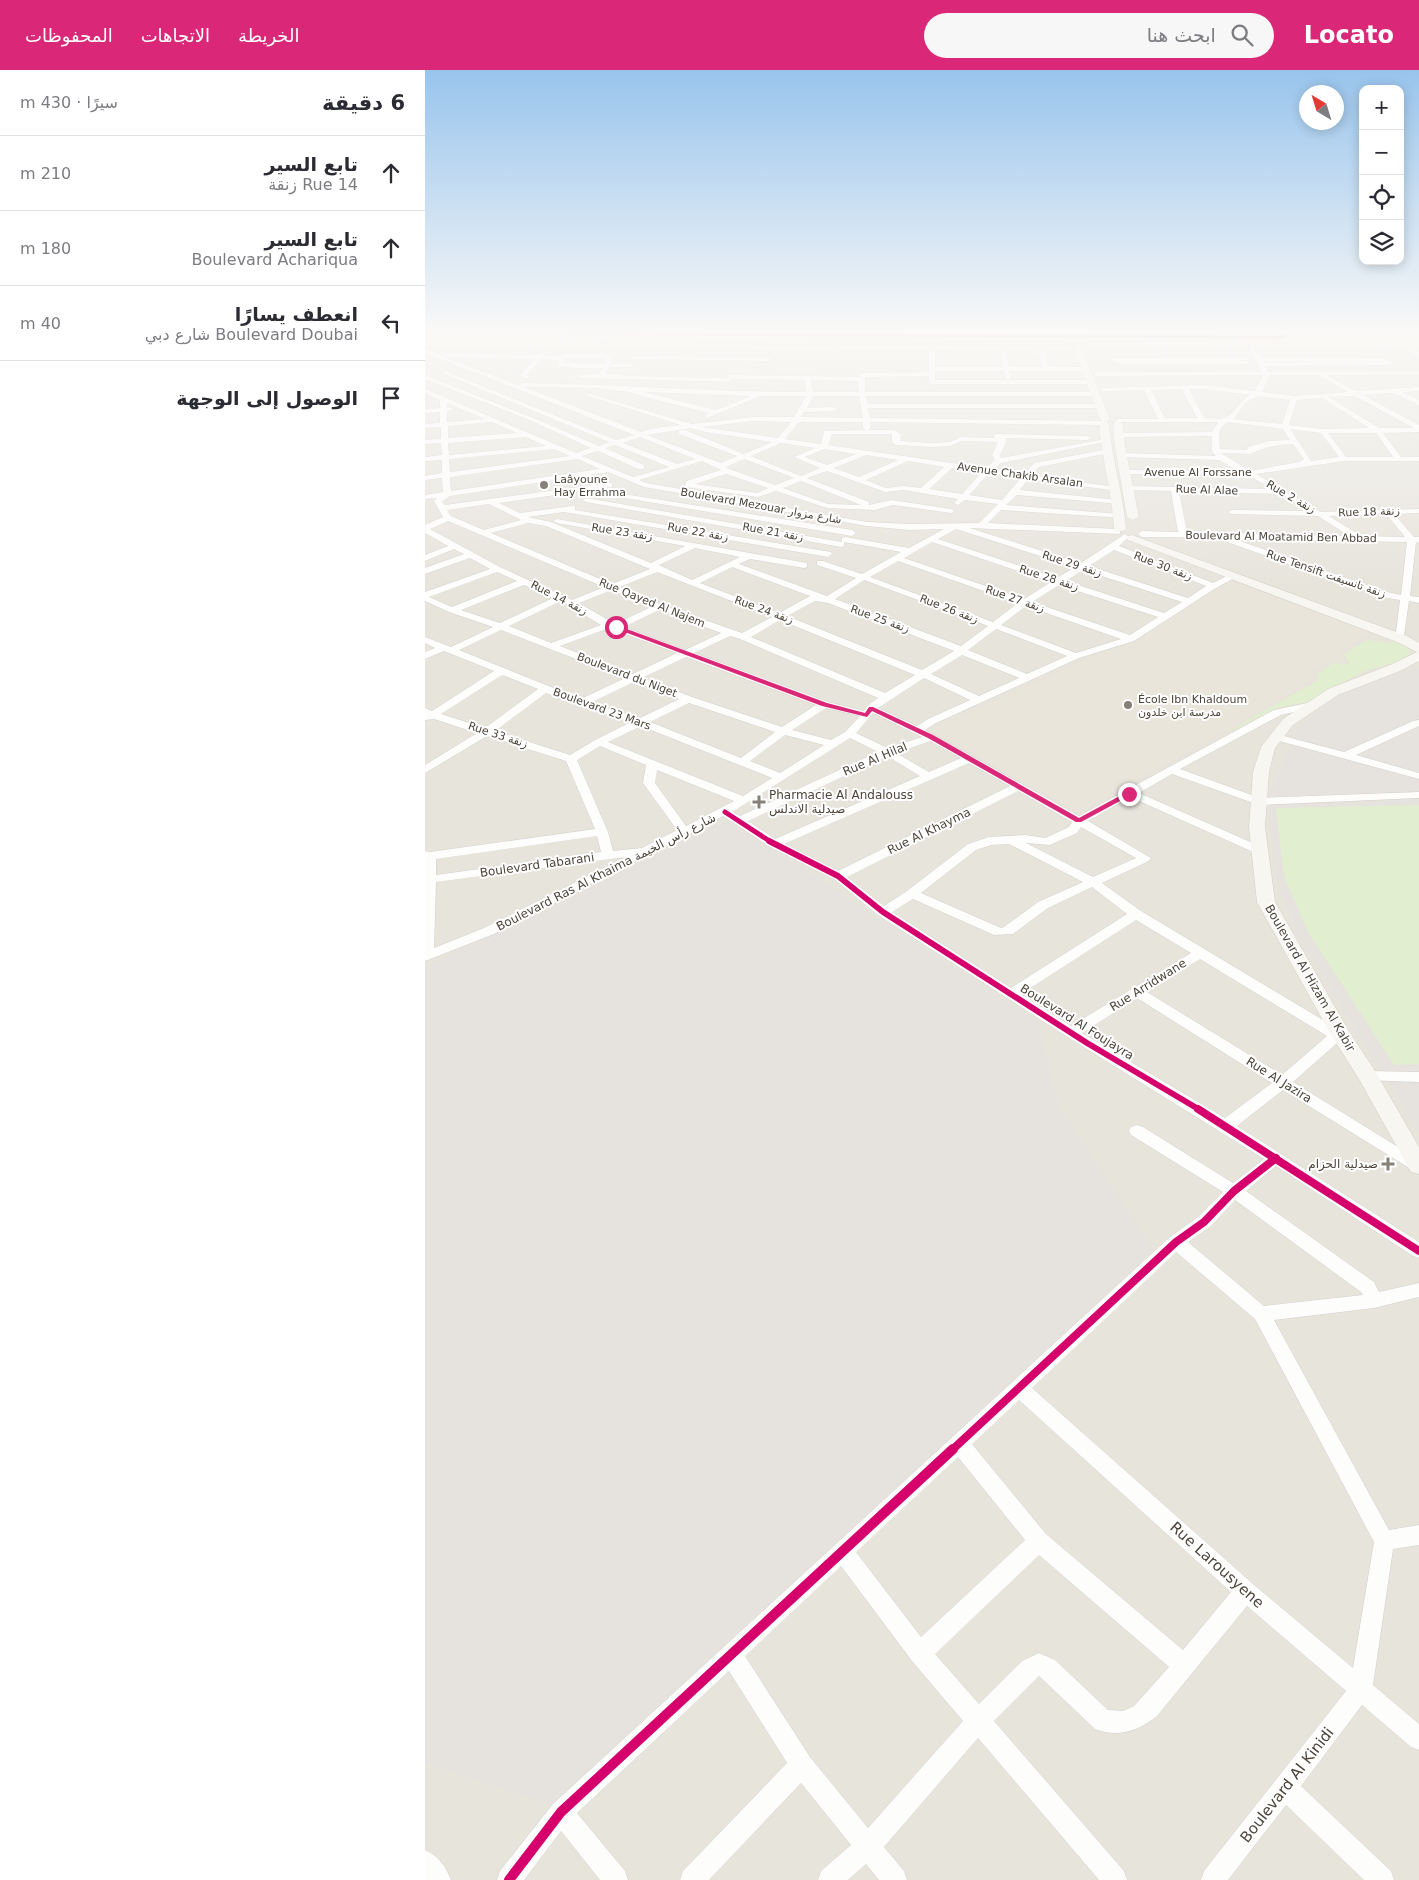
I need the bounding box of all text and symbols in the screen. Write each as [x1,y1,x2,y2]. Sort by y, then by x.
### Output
search box [924,13,1274,58]
icon: search [1228,21,1256,49]
text: Locato [1304,21,1394,49]
text: ابحث هنا [1147,24,1216,46]
text: المحفوظات [25,25,113,46]
text: الاتجاهات [141,25,210,46]
text: الخريطة [238,25,299,46]
north arrow [1299,85,1344,130]
map controls [1359,85,1404,265]
button: + [1359,85,1404,130]
text: 6 دقيقة [322,91,405,115]
text: سيرًا · 430 m [20,93,118,112]
button: − [1359,130,1404,175]
text: تابع السير [264,153,358,175]
icon: ahead [377,159,405,187]
text: 210 m [20,164,71,183]
text: Rue 14 زنقة [268,175,358,194]
button: locate [1359,175,1404,220]
button: layers [1359,220,1404,265]
text: تابع السير [264,228,358,250]
icon: ahead [377,234,405,262]
text: 180 m [20,239,71,258]
text: Boulevard Achariqua [191,250,358,269]
text: انعطف يسارًا [235,303,358,325]
icon: left [377,309,405,337]
text: 40 m [20,314,61,333]
text: Boulevard Doubai شارع دبي [145,325,358,344]
icon: arrive [377,384,405,412]
text: الوصول إلى الوجهة [176,387,358,409]
street label: Avenue Chakib Arsalan [956,460,1084,490]
street label: Avenue Al Forssane [1144,466,1252,479]
place label: Laâyoune Hay Errahma [554,473,626,499]
street label: Rue 2 زنقة [1264,478,1318,516]
marker: Laâyoune Hay Errahma [538,479,550,491]
street label: Rue Al Alae [1176,482,1239,498]
street label: Boulevard Mezouar شارع مزوار [680,485,842,527]
street label: Rue 18 زنقة [1338,504,1400,520]
street label: Rue 22 زنقة [666,520,730,544]
street label: Rue 21 زنقة [741,520,805,544]
street label: Rue 23 زنقة [590,521,654,543]
street label: Boulevard Al Moatamid Ben Abbad [1185,529,1377,545]
street label: Rue Tensift زنقة تانسيفت [1265,547,1387,601]
street label: Rue 29 زنقة [1041,548,1103,580]
street label: Rue 30 زنقة [1132,549,1194,583]
street label: Rue 28 زنقة [1018,562,1080,594]
street label: Rue Qayed Al Najem [597,576,707,630]
street label: Rue 14 زنقة [529,578,589,618]
street label: Rue 27 زنقة [984,583,1046,615]
street label: Rue 26 زنقة [918,592,980,626]
street label: Rue 24 زنقة [733,593,795,627]
street label: Rue 25 زنقة [849,602,911,636]
route start [605,616,628,639]
street label: Boulevard du Niget [575,650,679,700]
street label: Boulevard 23 Mars [551,685,653,733]
place label: École Ibn Khaldoum مدرسة ابن خلدون [1138,693,1247,719]
marker: École Ibn Khaldoum مدرسة ابن خلدون [1122,699,1134,711]
street label: Rue 33 زنقة [467,719,529,751]
street label: Rue Al Hilal [841,739,909,779]
route end [1118,783,1141,806]
place label: Pharmacie Al Andalouss صيدلية الاندلس [769,788,913,817]
marker: Pharmacie Al Andalouss صيدلية الاندلس [753,796,765,808]
street label: Rue Al Khayma [885,805,973,857]
street label: Boulevard Ras Al Khaima شارع رأس الخيمة [494,809,718,935]
street label: Boulevard Tabarani [479,850,595,880]
street label: Boulevard Al Hizam Al Kabir [1262,902,1358,1054]
street label: Rue Arridwane [1107,956,1189,1014]
street label: Boulevard Al Foujayra [1018,981,1136,1063]
street label: Rue Al Jazira [1244,1054,1314,1106]
place label: صيدلية الحزام [1308,1157,1378,1172]
marker: صيدلية الحزام [1382,1158,1394,1170]
street label: Rue Larousyene [1166,1518,1268,1612]
street label: Boulevard Al Kinidi [1236,1724,1338,1846]

